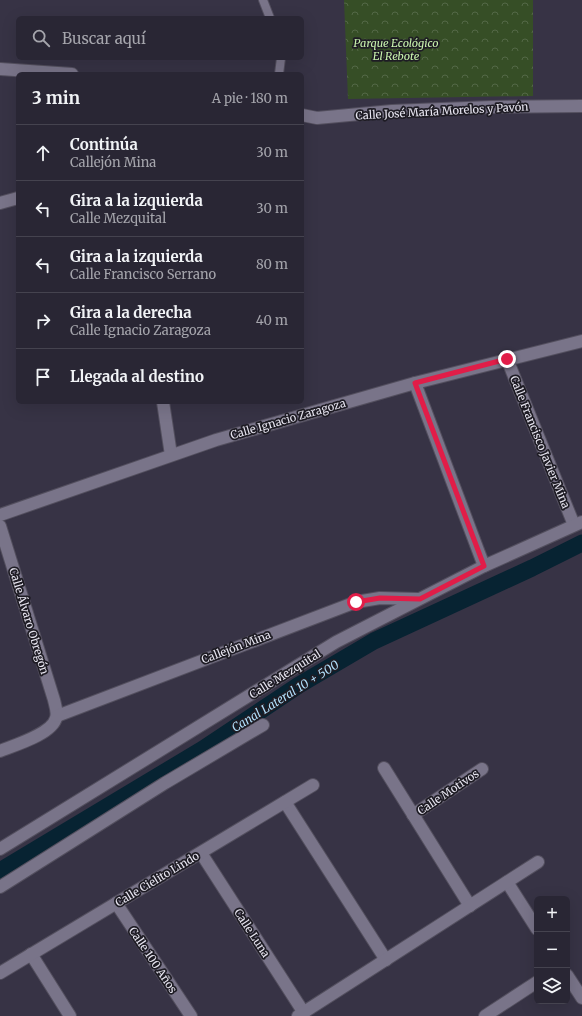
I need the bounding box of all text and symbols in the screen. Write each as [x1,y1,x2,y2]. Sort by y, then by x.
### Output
search box [16,16,304,60]
icon: search [30,27,52,49]
text: Buscar aquí [62,29,146,48]
park label: Parque Ecológico El Rebote [354,36,438,63]
text: 3 min [32,87,80,109]
text: A pie · 180 m [212,90,288,107]
street label: Calle José María Morelos y Pavón [355,99,529,123]
text: Continúa [70,135,138,154]
icon: ahead [32,142,54,164]
text: 30 m [256,144,288,161]
text: Callejón Mina [70,154,156,171]
text: Gira a la izquierda [70,191,203,210]
icon: left [32,198,54,220]
text: 30 m [256,200,288,217]
text: Calle Mezquital [70,210,166,227]
text: Gira a la izquierda [70,247,203,266]
icon: left [32,254,54,276]
text: 80 m [256,256,288,273]
text: Calle Francisco Serrano [70,266,216,283]
text: Gira a la derecha [70,303,192,322]
icon: right [32,310,54,332]
text: 40 m [256,312,288,329]
text: Calle Ignacio Zaragoza [70,322,211,339]
route end [498,350,516,368]
icon: arrive [32,366,54,388]
text: Llegada al destino [70,367,204,386]
street label: Calle Francisco Javier Mina [507,374,573,511]
street label: Calle Ignacio Zaragoza [229,396,347,442]
street label: Calle Álvaro Obregón [6,566,52,677]
route start [347,593,365,611]
street label: Callejón Mina [199,627,273,667]
street label: Calle Mezquital [247,646,324,702]
water label: Canal Lateral 10 + 500 [229,657,342,735]
street label: Calle Motivos [415,766,481,818]
street label: Calle Cielito Lindo [113,848,202,910]
map controls [534,896,570,1004]
button: + [534,896,570,932]
street label: Calle Luna [231,906,273,960]
street label: Calle 100 Años [126,924,180,996]
button: − [534,932,570,968]
button: layers [534,968,570,1004]

